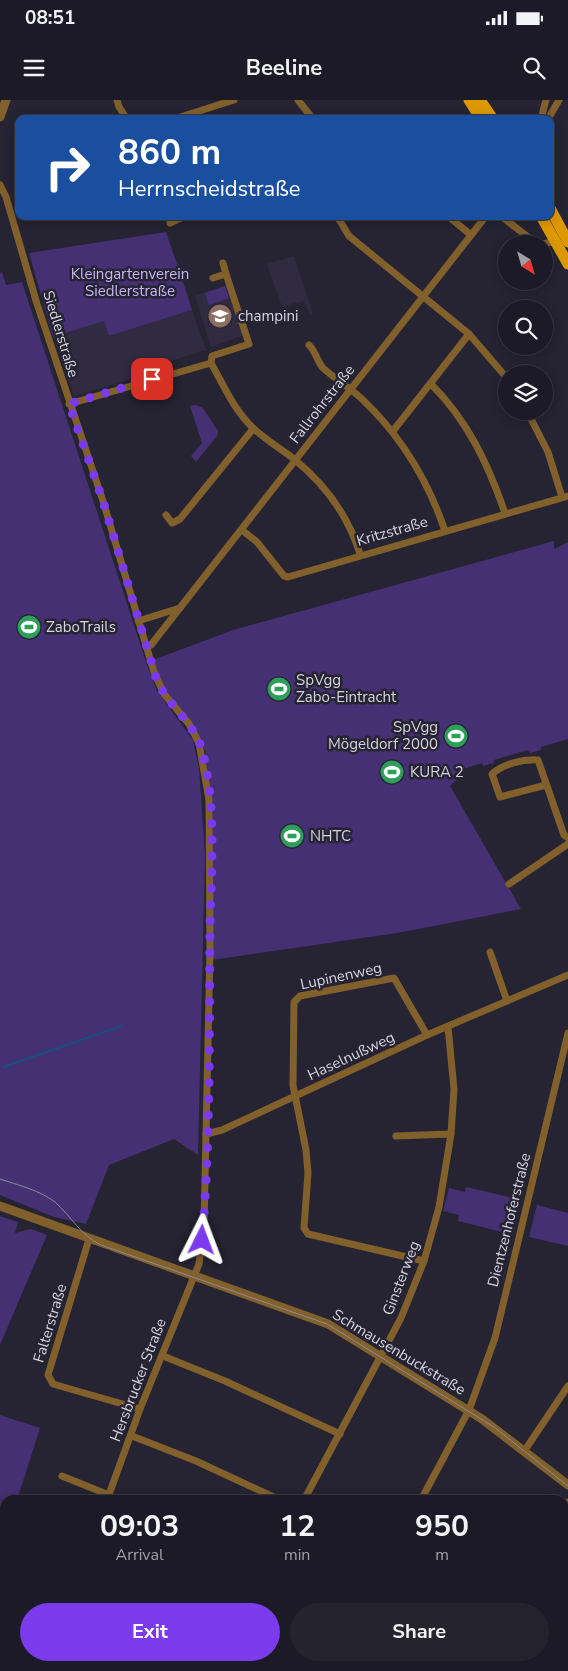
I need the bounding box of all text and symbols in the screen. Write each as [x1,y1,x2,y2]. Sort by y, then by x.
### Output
text: 08:51 [25,5,75,31]
text: Beeline [246,53,322,83]
icon: menu [20,54,48,82]
icon: search [520,54,548,82]
text: 860 m [118,129,221,176]
icon: right [35,135,100,200]
text: Herrnscheidstraße [118,174,300,204]
north arrow [498,235,552,290]
map controls [498,235,553,420]
park label: Kleingartenverein Siedlerstraße [71,264,189,301]
street label: Siedlerstraße [38,288,84,380]
button: search [498,300,553,355]
school or university icon: champini [207,303,233,329]
place label: champini [238,306,298,326]
pin [131,358,173,400]
street label: Fallrohrstraße [285,360,359,448]
icon: arrive [138,365,166,393]
button: layers [498,365,553,420]
street label: Kritzstraße [354,511,430,551]
sports icon: ZaboTrails [16,614,42,640]
place label: ZaboTrails [46,617,116,637]
place label: SpVgg Zabo-Eintracht [296,670,397,707]
sports icon: SpVgg Zabo-Eintracht [266,676,292,702]
place label: SpVgg Mögeldorf 2000 [328,717,438,754]
sports icon: SpVgg Mögeldorf 2000 [443,723,469,749]
sports icon: KURA 2 [379,759,405,785]
place label: KURA 2 [410,762,464,782]
sports icon: NHTC [279,823,305,849]
place label: NHTC [310,826,351,846]
street label: Lupinenweg [298,958,384,994]
street label: Haselnußweg [304,1027,398,1085]
street label: Dientzenhoferstraße [483,1151,535,1289]
position arrow [175,1213,227,1265]
street label: Ginsterweg [378,1238,424,1318]
street label: Falterstraße [29,1281,71,1365]
street label: Schmausenbuckstraße [329,1304,469,1400]
street label: Hersbrucker Straße [105,1315,171,1445]
text: 09:03 [100,1506,179,1547]
text: 12 [279,1506,315,1547]
text: 950 [415,1506,469,1547]
text: Arrival [116,1544,164,1566]
text: min [284,1544,310,1566]
text: m [435,1544,449,1566]
button: Exit [20,1603,280,1661]
button: Share [290,1603,549,1661]

